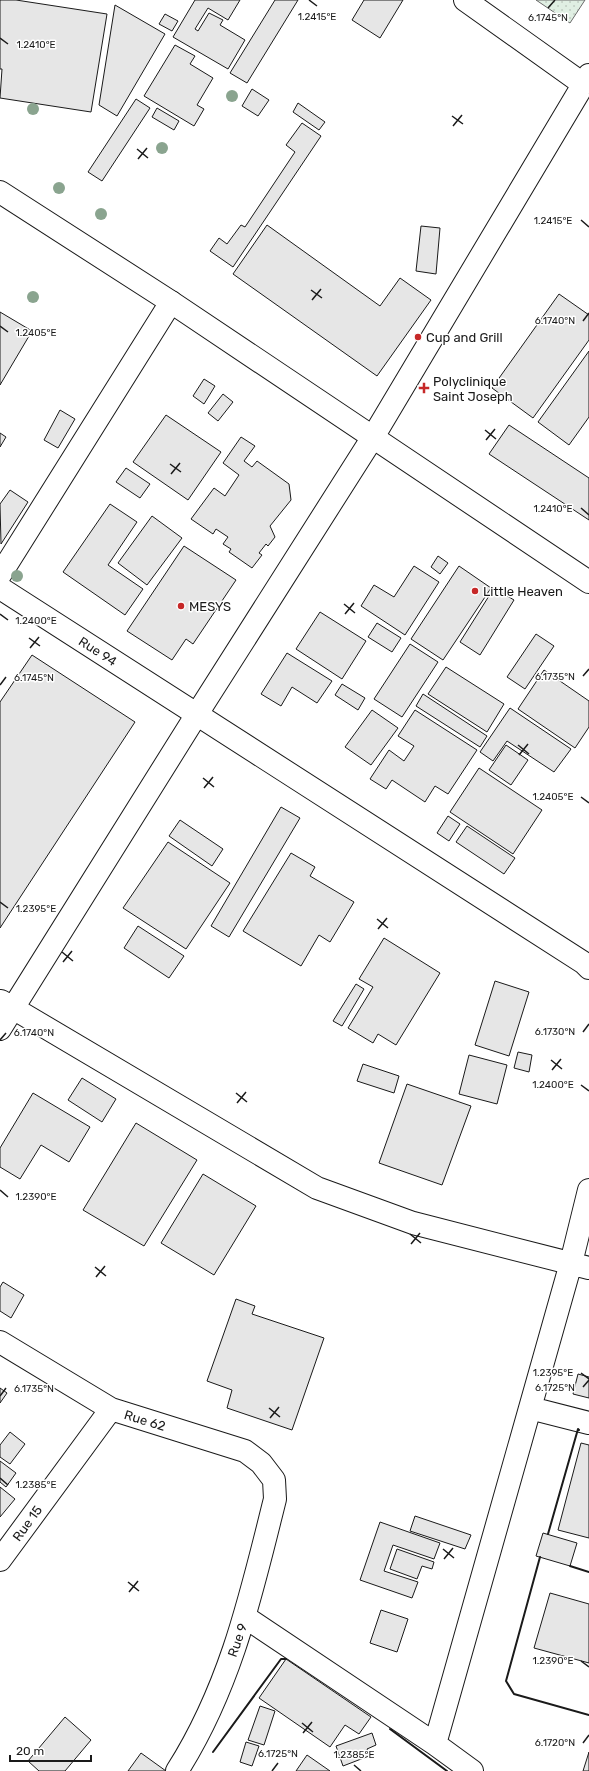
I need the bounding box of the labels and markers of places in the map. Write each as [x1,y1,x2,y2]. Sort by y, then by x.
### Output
place label: Cup and Grill [426,330,503,345]
marker: Cup and Grill [413,332,423,342]
place label: Polyclinique Saint Joseph [433,374,513,404]
marker: Polyclinique Saint Joseph [418,382,430,394]
place label: Little Heaven [483,584,563,599]
marker: Little Heaven [470,586,480,596]
place label: MESYS [189,599,231,614]
marker: MESYS [176,601,186,611]

